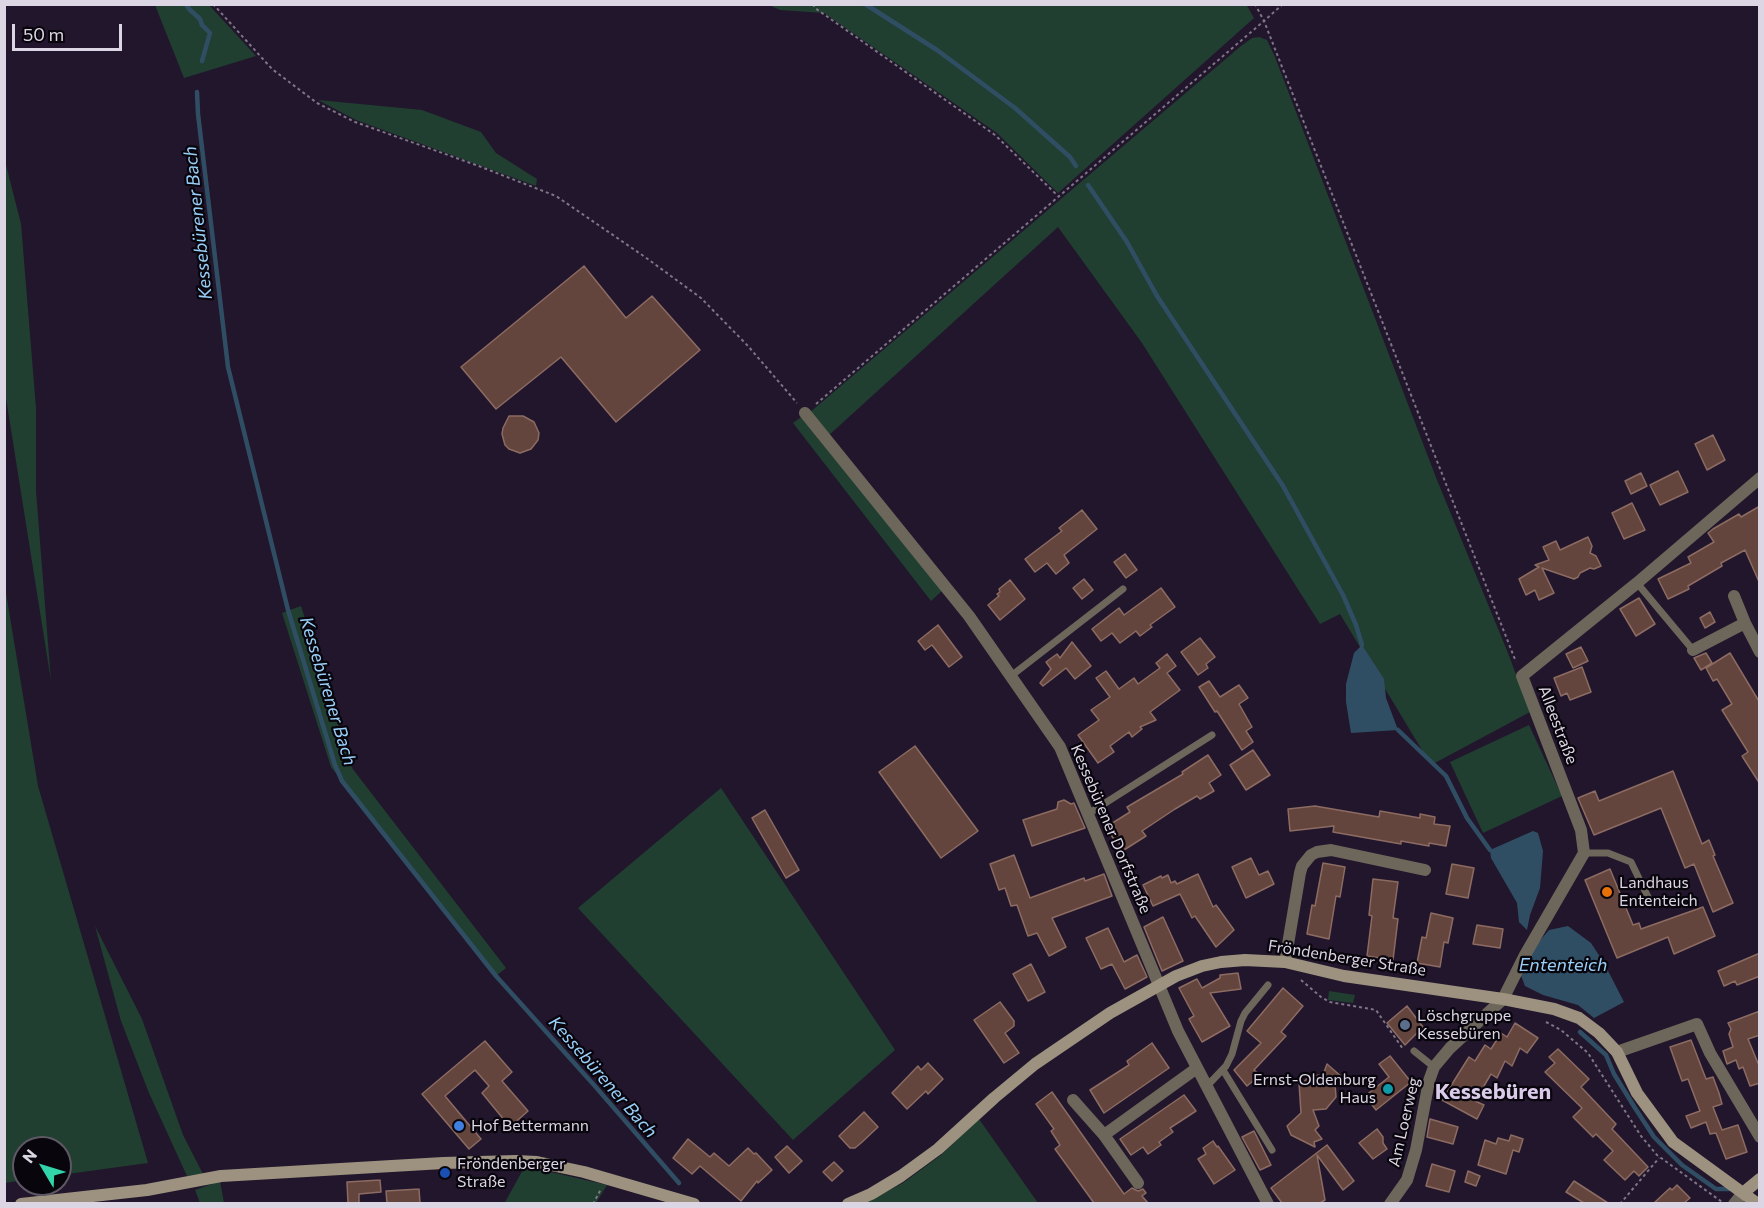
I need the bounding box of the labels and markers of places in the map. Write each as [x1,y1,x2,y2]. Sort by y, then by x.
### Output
place label: Landhaus Ententeich [1619,873,1698,911]
marker: Landhaus Ententeich [1600,885,1614,899]
place label: Löschgruppe Kessebüren [1417,1006,1511,1044]
marker: Löschgruppe Kessebüren [1398,1018,1412,1032]
place label: Ernst-Oldenburg Haus [1253,1070,1376,1108]
marker: Ernst-Oldenburg Haus [1381,1082,1395,1096]
place label: Hof Bettermann [471,1116,589,1136]
marker: Hof Bettermann [452,1119,466,1133]
place label: Fröndenberger Straße [457,1154,565,1192]
marker: Fröndenberger Straße [438,1166,452,1180]

